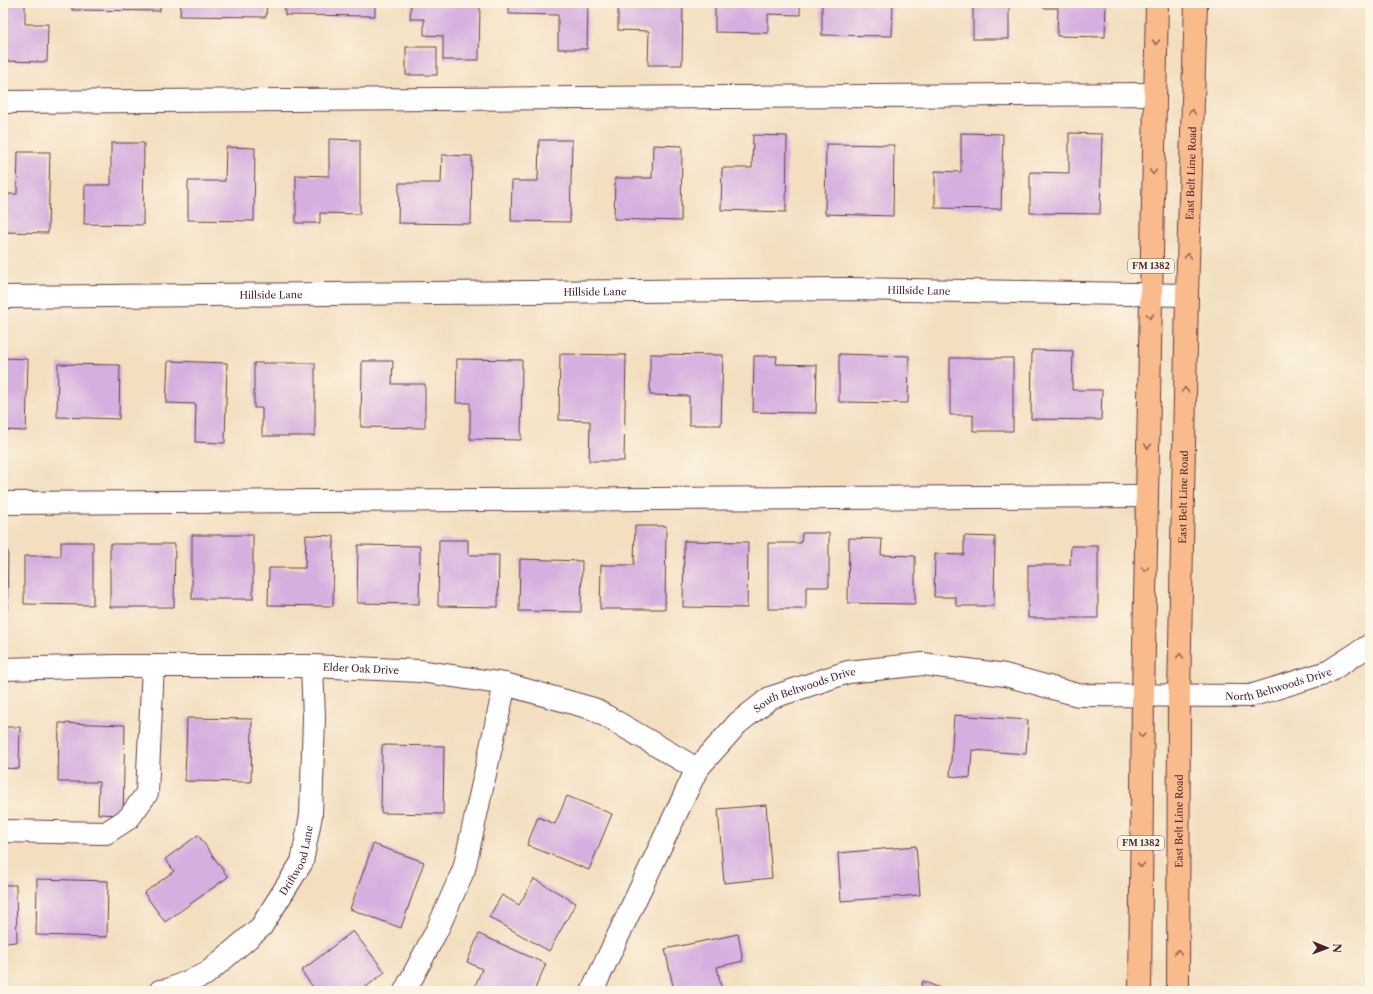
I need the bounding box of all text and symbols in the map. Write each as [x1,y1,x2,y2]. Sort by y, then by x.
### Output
one-way arrow [1152,39,1160,45]
one-way arrow [1188,109,1197,115]
street label: East Belt Line Road [1183,126,1199,220]
one-way arrow [1149,169,1157,175]
one-way arrow [1184,253,1193,259]
road number: FM 1382 [1128,259,1174,273]
street label: Hillside Lane [887,284,951,298]
street label: Hillside Lane [563,285,627,299]
street label: Hillside Lane [239,288,303,302]
one-way arrow [1146,313,1155,319]
one-way arrow [1181,387,1189,393]
one-way arrow [1143,443,1152,449]
street label: East Belt Line Road [1176,450,1191,544]
one-way arrow [1141,566,1149,572]
one-way arrow [1176,653,1184,659]
street label: Elder Oak Drive [323,661,400,677]
street label: South Beltwoods Drive [751,665,857,716]
street label: North Beltwoods Drive [1225,665,1335,703]
one-way arrow [1138,732,1146,738]
street label: East Belt Line Road [1172,774,1186,868]
street label: Driftwood Lane [277,824,316,898]
road number: FM 1382 [1118,836,1164,850]
one-way arrow [1137,862,1145,868]
north arrow [1307,928,1347,968]
text: N [1330,943,1344,954]
one-way arrow [1174,949,1182,955]

